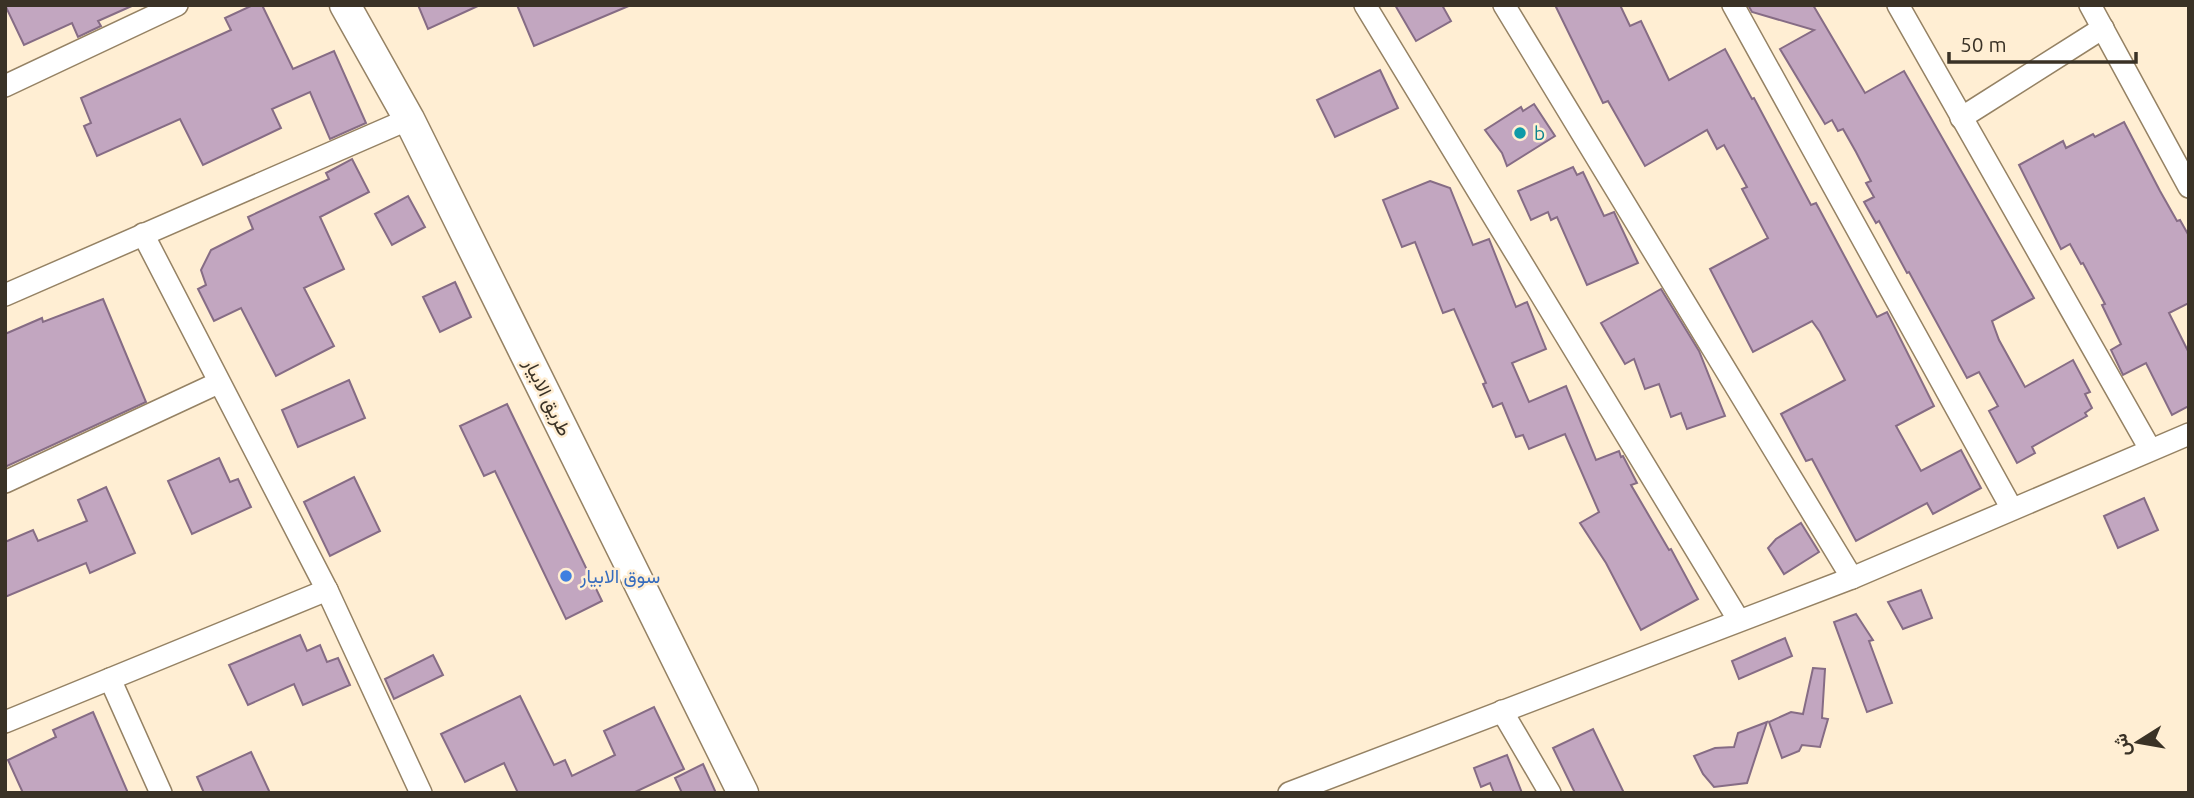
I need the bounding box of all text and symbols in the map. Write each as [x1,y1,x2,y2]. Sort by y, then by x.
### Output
scale bar [1949,21,2136,65]
text: 50 m [1960,32,2007,56]
place label: b [1534,122,1545,144]
marker: b [1512,125,1528,141]
street label: طريق الابيار [518,354,576,440]
place label: سوق الابيار [579,565,660,588]
marker: سوق الابيار [558,568,574,584]
north arrow [2103,707,2173,777]
text: ش [2108,732,2135,759]

